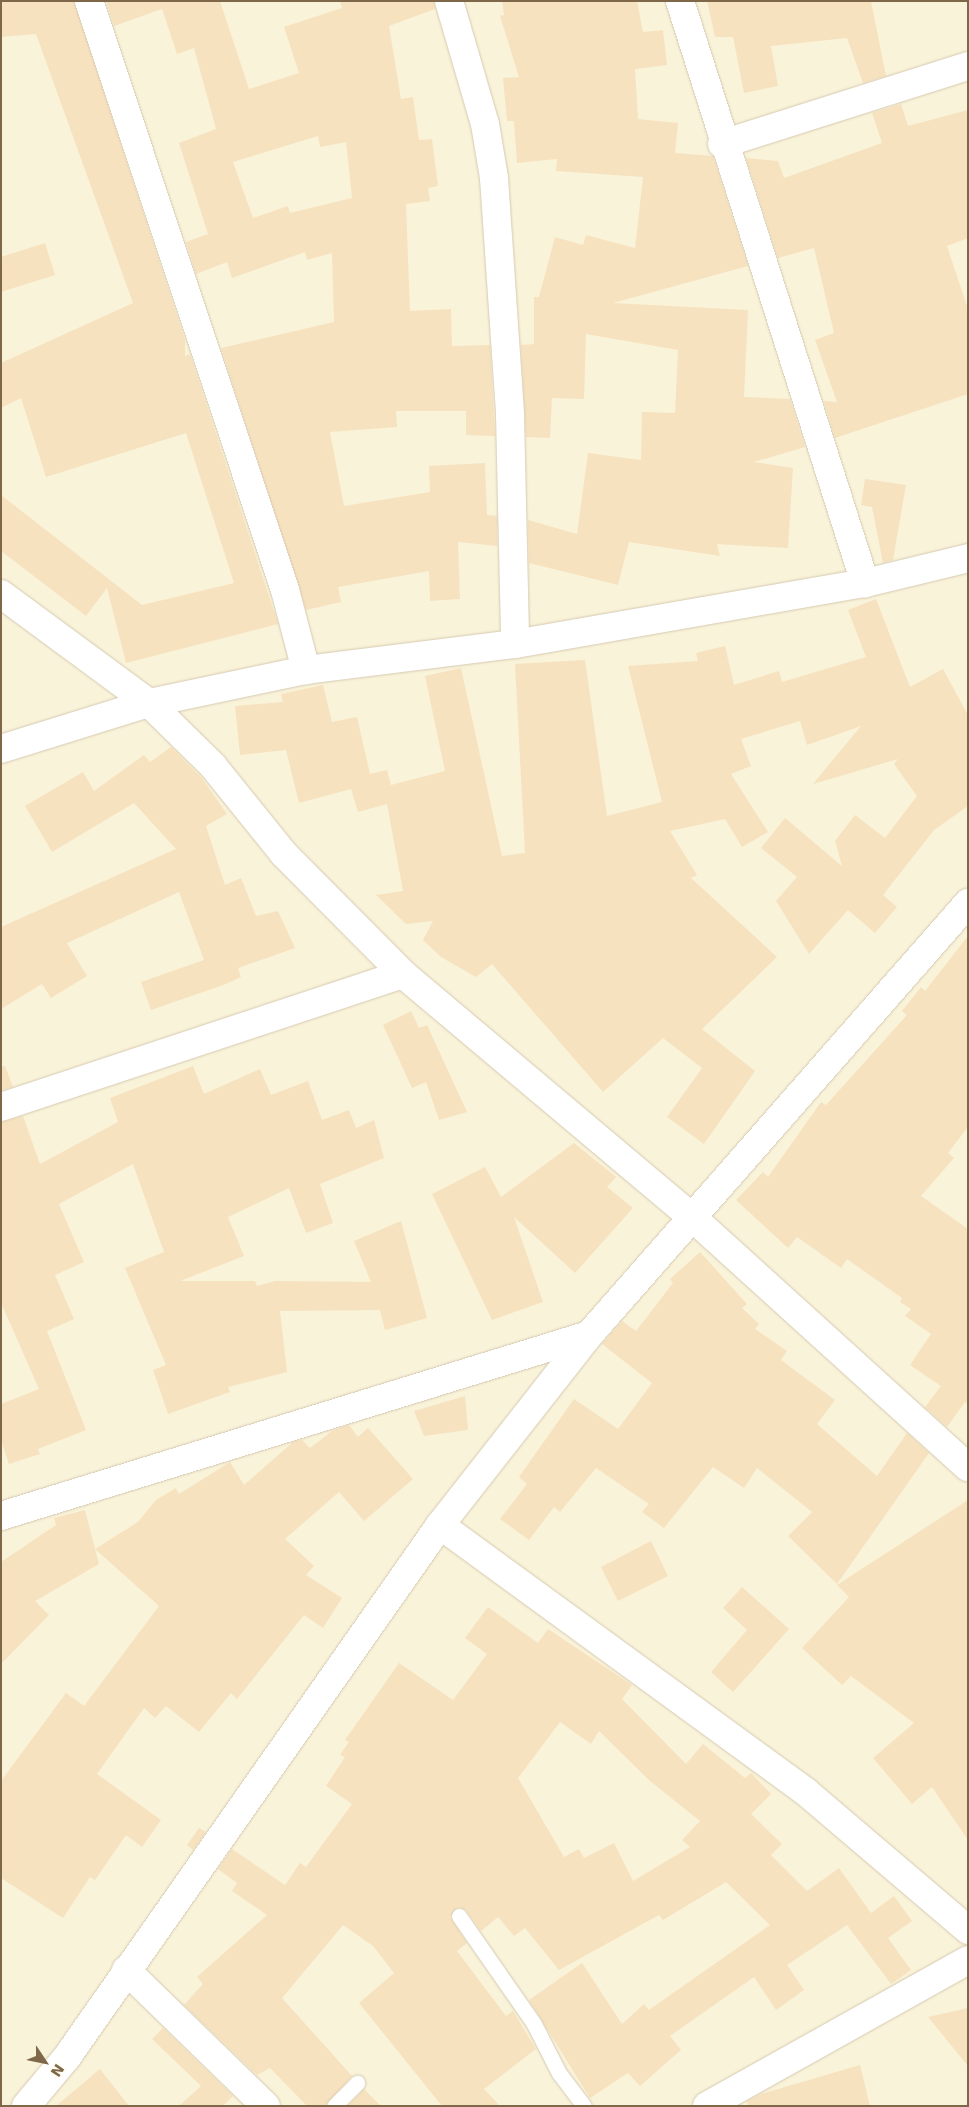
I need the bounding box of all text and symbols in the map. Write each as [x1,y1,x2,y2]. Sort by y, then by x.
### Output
north arrow [20,2037,70,2087]
text: N [48,2061,67,2080]

